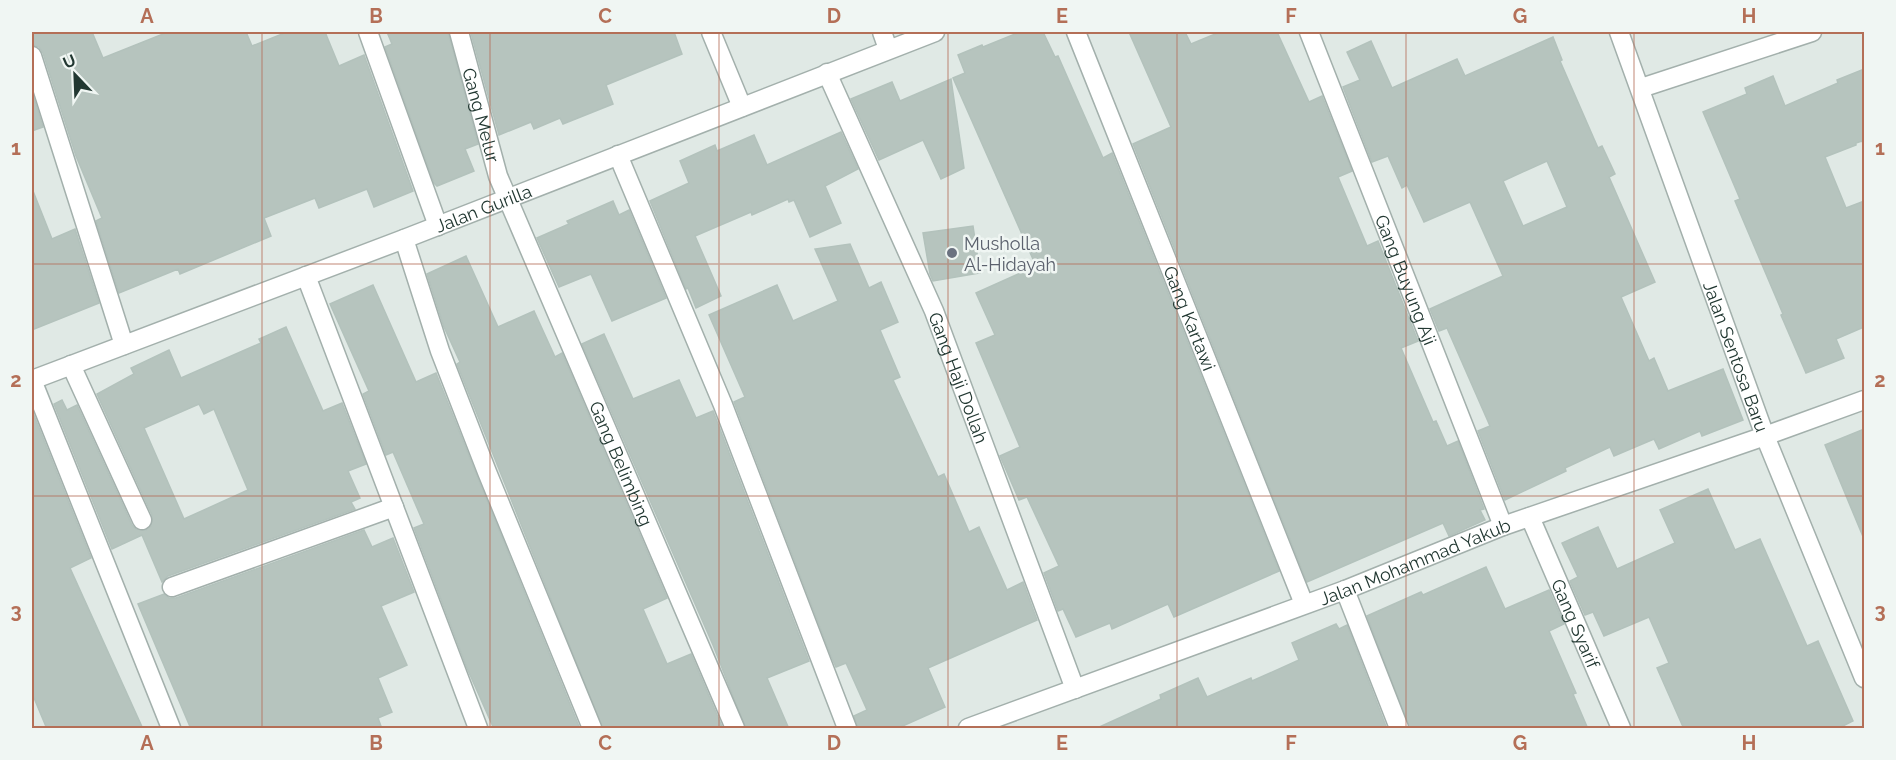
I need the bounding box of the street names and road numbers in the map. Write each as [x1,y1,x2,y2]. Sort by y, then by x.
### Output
street label: Gang Melur [459,65,504,165]
street label: Jalan Gurilla [432,180,535,236]
street label: Gang Buyung Aji [1371,212,1441,348]
street label: Gang Kartawi [1160,263,1220,373]
street label: Jalan Sentosa Baru [1699,278,1773,435]
street label: Gang Haji Dollah [925,309,993,446]
street label: Gang Belimbing [585,398,657,529]
street label: Jalan Mohammad Yakub [1316,514,1513,609]
street label: Gang Syarif [1547,576,1605,672]

